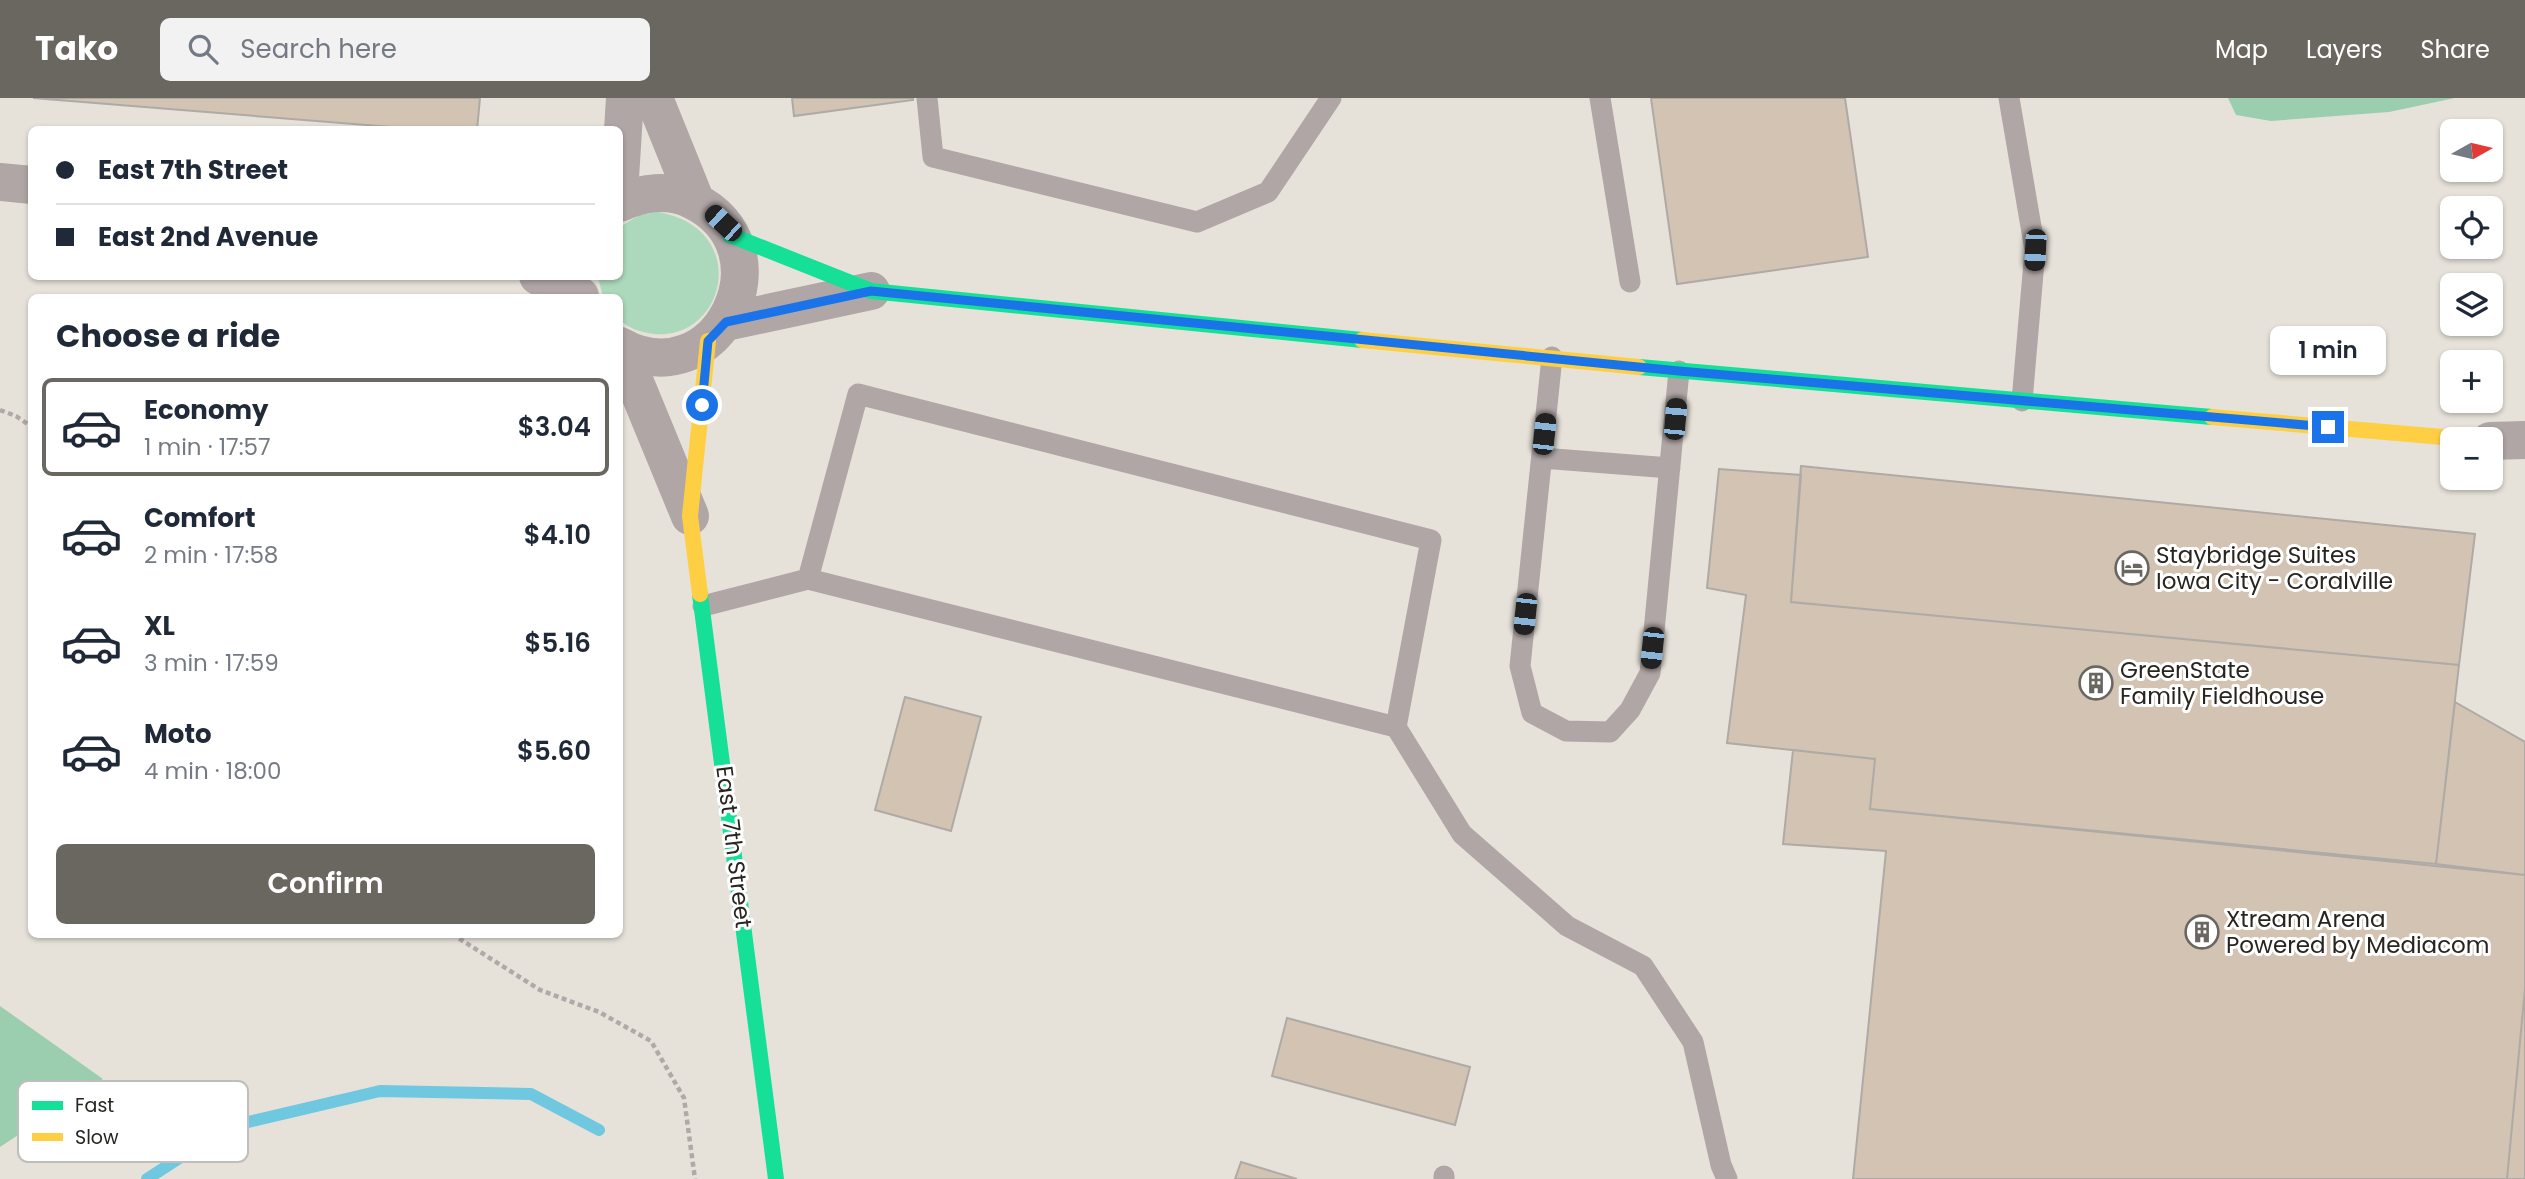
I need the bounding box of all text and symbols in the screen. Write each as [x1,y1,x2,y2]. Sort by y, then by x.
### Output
search box [160,18,650,81]
text: Tako [35,25,118,72]
icon: search [184,30,222,68]
text: Search here [240,31,397,67]
text: Map [2215,33,2268,66]
text: Layers [2306,33,2382,66]
text: Share [2420,33,2490,66]
north arrow [2440,119,2502,182]
map controls [2440,119,2503,490]
text: East 7th Street [98,152,288,188]
button: locate [2440,196,2503,259]
car [701,201,746,245]
text: East 2nd Avenue [98,219,318,255]
car [2024,228,2047,272]
button: layers [2440,273,2503,336]
text: Choose a ride [56,313,280,358]
callout: 1 min [2270,326,2386,374]
text: 1 min [2298,334,2358,366]
button: + [2440,350,2503,413]
route start [686,389,718,421]
text: Economy [144,392,268,428]
icon: car [60,396,123,459]
car [1663,397,1688,441]
text: $3.04 [518,409,591,445]
route end [2312,411,2344,443]
car [1532,412,1557,456]
button: − [2440,427,2503,490]
text: 1 min · 17:57 [144,431,271,463]
text: Comfort [144,500,256,536]
icon: car [60,504,123,567]
text: $4.10 [524,517,591,553]
text: 2 min · 17:58 [144,539,278,571]
place label: Staybridge Suites Iowa City - Coralville [2156,539,2393,597]
hotel icon: Staybridge Suites Iowa City - Coralville [2113,549,2151,587]
car [1513,592,1538,636]
text: XL [144,608,175,644]
icon: car [60,612,123,675]
text: $5.16 [524,625,591,661]
car [1640,626,1665,670]
text: 3 min · 17:59 [144,647,279,679]
place label: GreenState Family Fieldhouse [2120,654,2324,712]
building icon: GreenState Family Fieldhouse [2077,664,2115,702]
text: Moto [144,716,212,752]
icon: car [60,720,123,783]
text: $5.60 [517,733,591,769]
text: 4 min · 18:00 [144,755,282,787]
street label: East 7th Street [708,764,760,930]
button: Confirm [56,844,595,924]
place label: Xtream Arena Powered by Mediacom [2226,903,2490,961]
building icon: Xtream Arena Powered by Mediacom [2183,913,2221,951]
legend [18,1081,248,1162]
text: Fast [75,1092,114,1119]
text: Slow [75,1124,119,1151]

